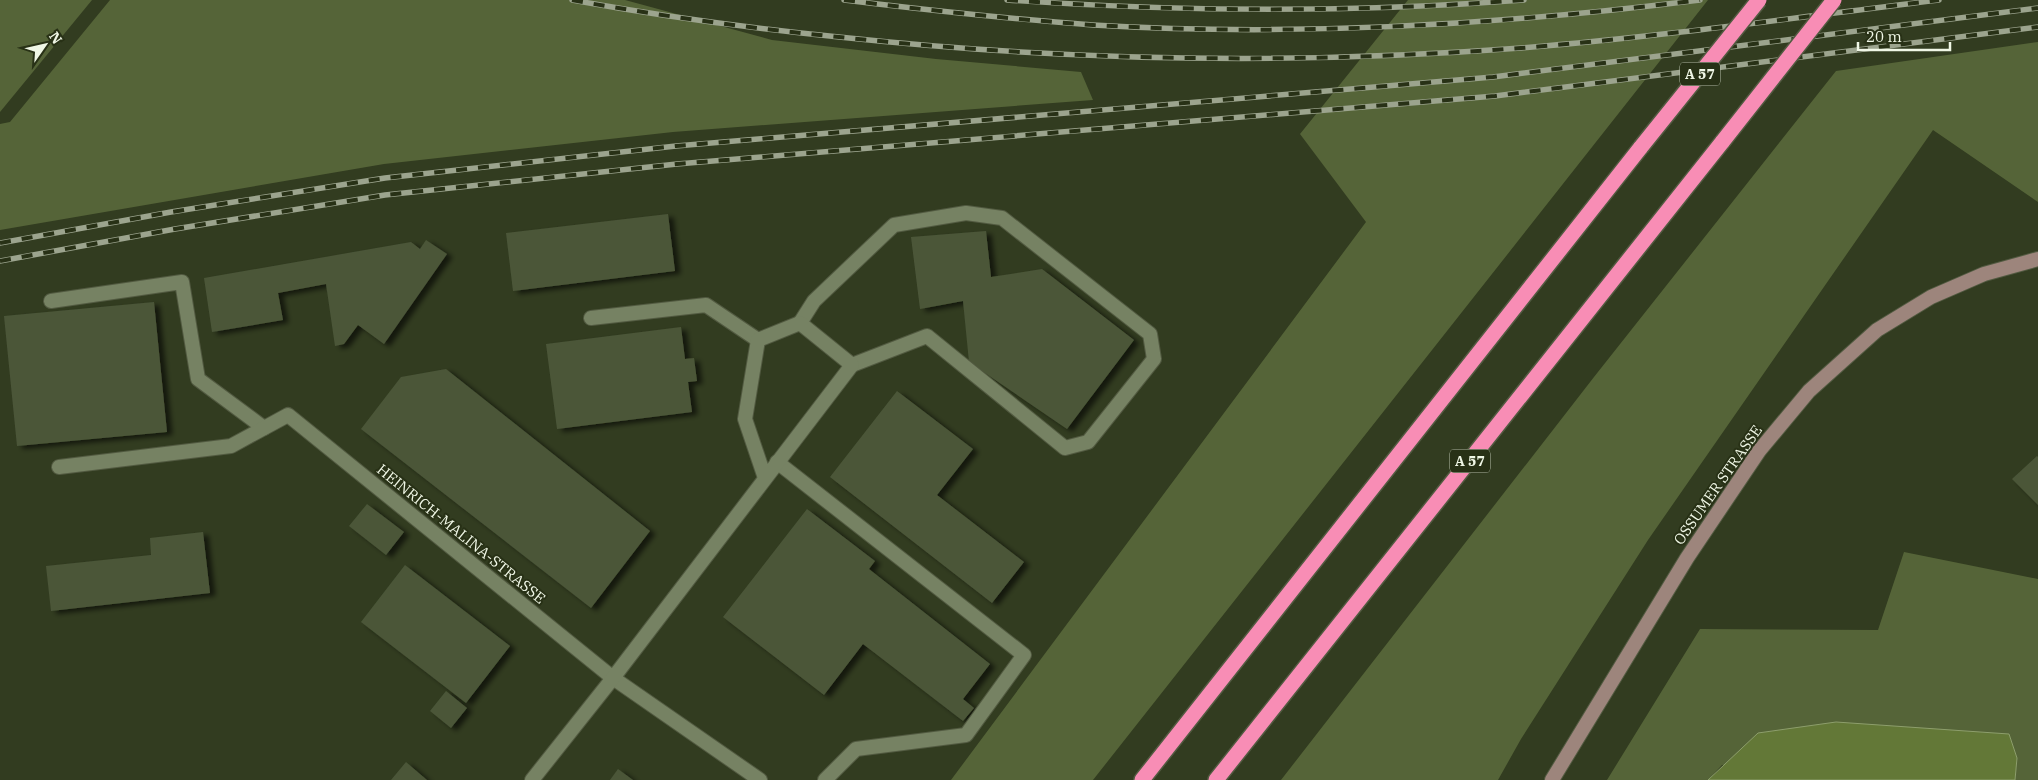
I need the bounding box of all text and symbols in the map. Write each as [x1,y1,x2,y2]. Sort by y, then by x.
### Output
north arrow [20,20,70,70]
scale bar [1858,20,1950,52]
text: 20 m [1866,27,1902,46]
text: N [45,28,66,47]
road number: A 57 [1680,62,1720,86]
street label: OSSUMER STRASSE [1669,421,1766,548]
road number: A 57 [1450,450,1490,472]
street label: HEINRICH-MALINA-STRASSE [373,460,550,608]

